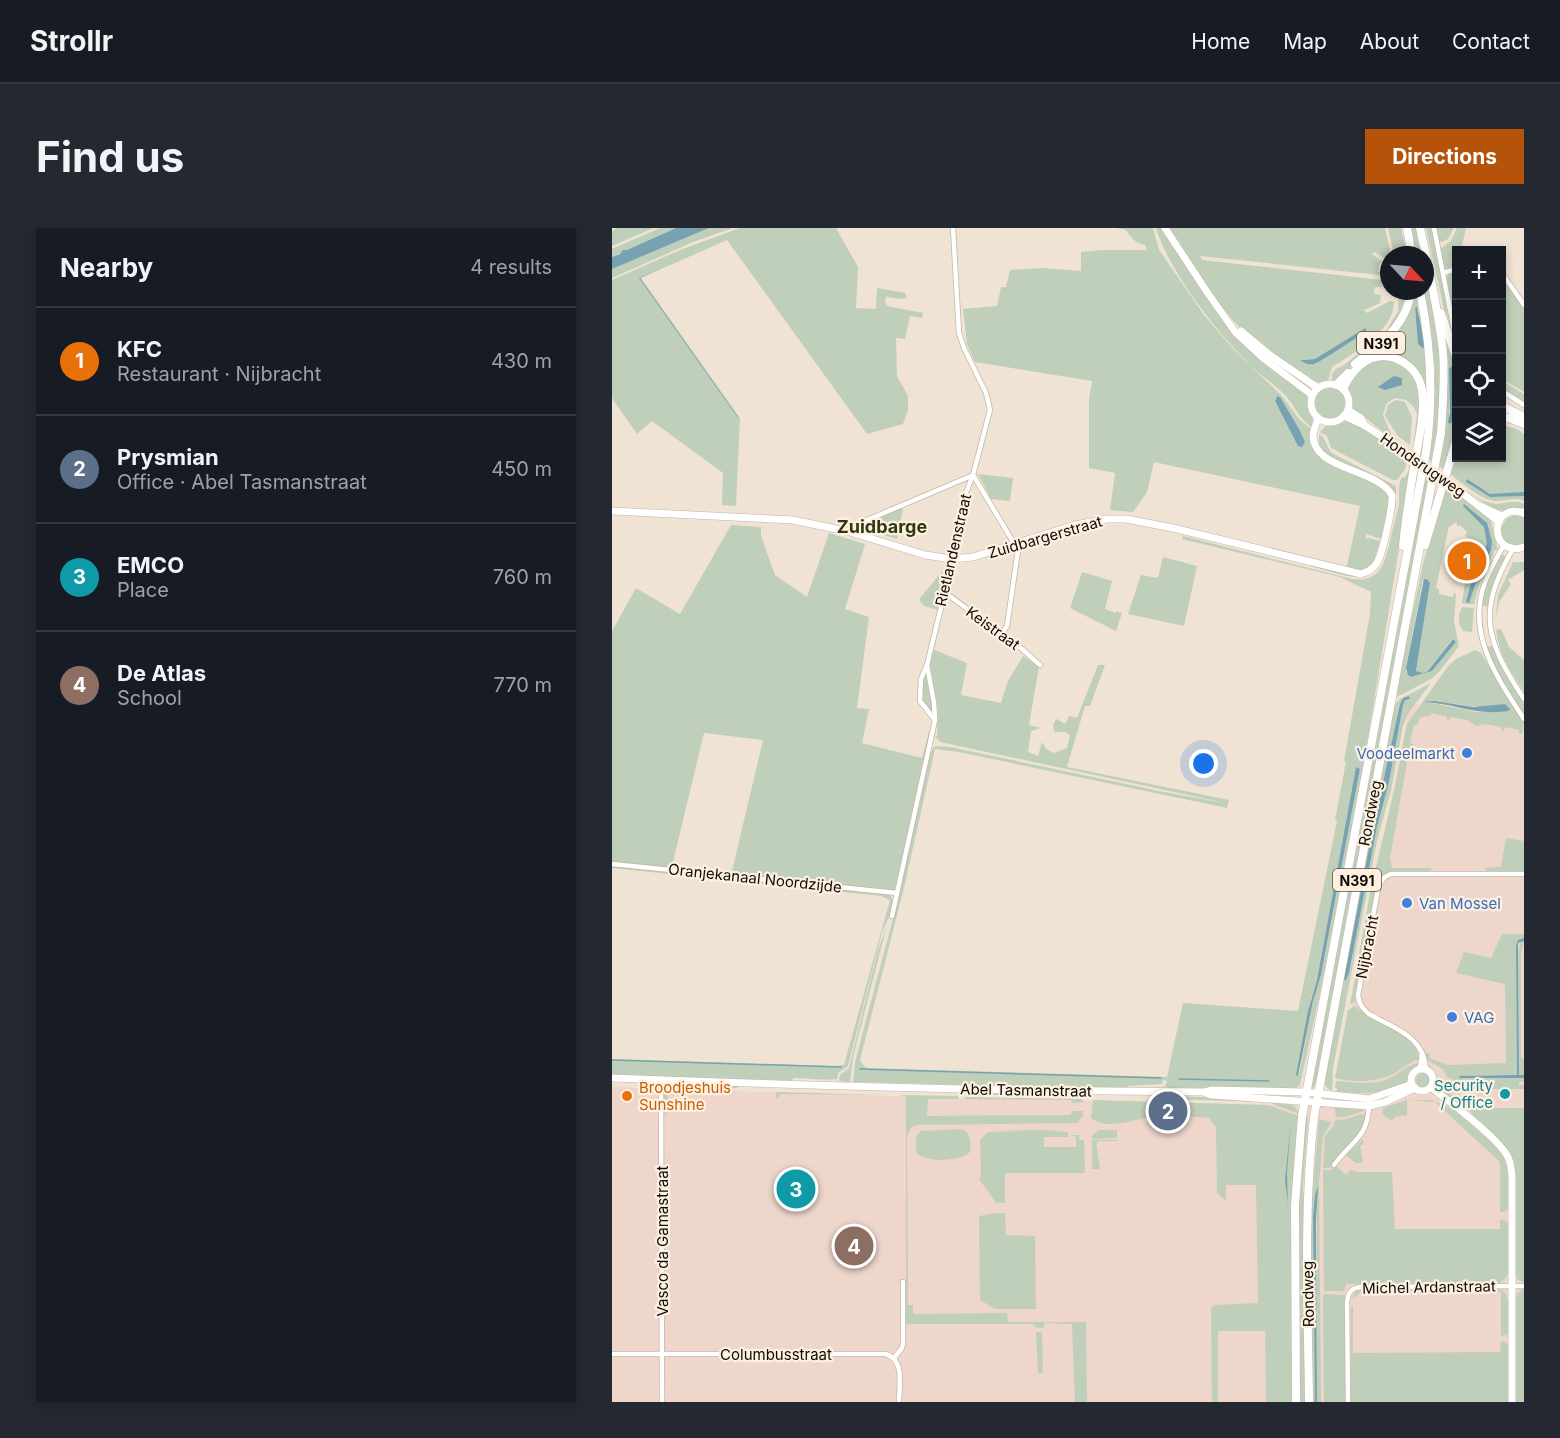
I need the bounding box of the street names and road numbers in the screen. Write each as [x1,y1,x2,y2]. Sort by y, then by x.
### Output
road number: N391 [1357,332,1405,354]
street label: Hondsrugweg [1377,429,1469,501]
street label: Rietlandenstraat [931,492,975,608]
street label: Zuidbargerstraat [986,512,1104,562]
street label: Keistraat [962,602,1024,654]
street label: Rondweg [1354,779,1386,847]
street label: Oranjekanaal Noordzijde [667,859,843,897]
road number: N391 [1333,869,1381,891]
street label: Nijbracht [1352,914,1382,980]
street label: Abel Tasmanstraat [960,1079,1092,1101]
street label: Vasco da Gamastraat [653,1165,672,1316]
street label: Rondweg [1298,1261,1318,1327]
street label: Michel Ardanstraat [1362,1276,1496,1298]
street label: Columbusstraat [720,1345,832,1364]

